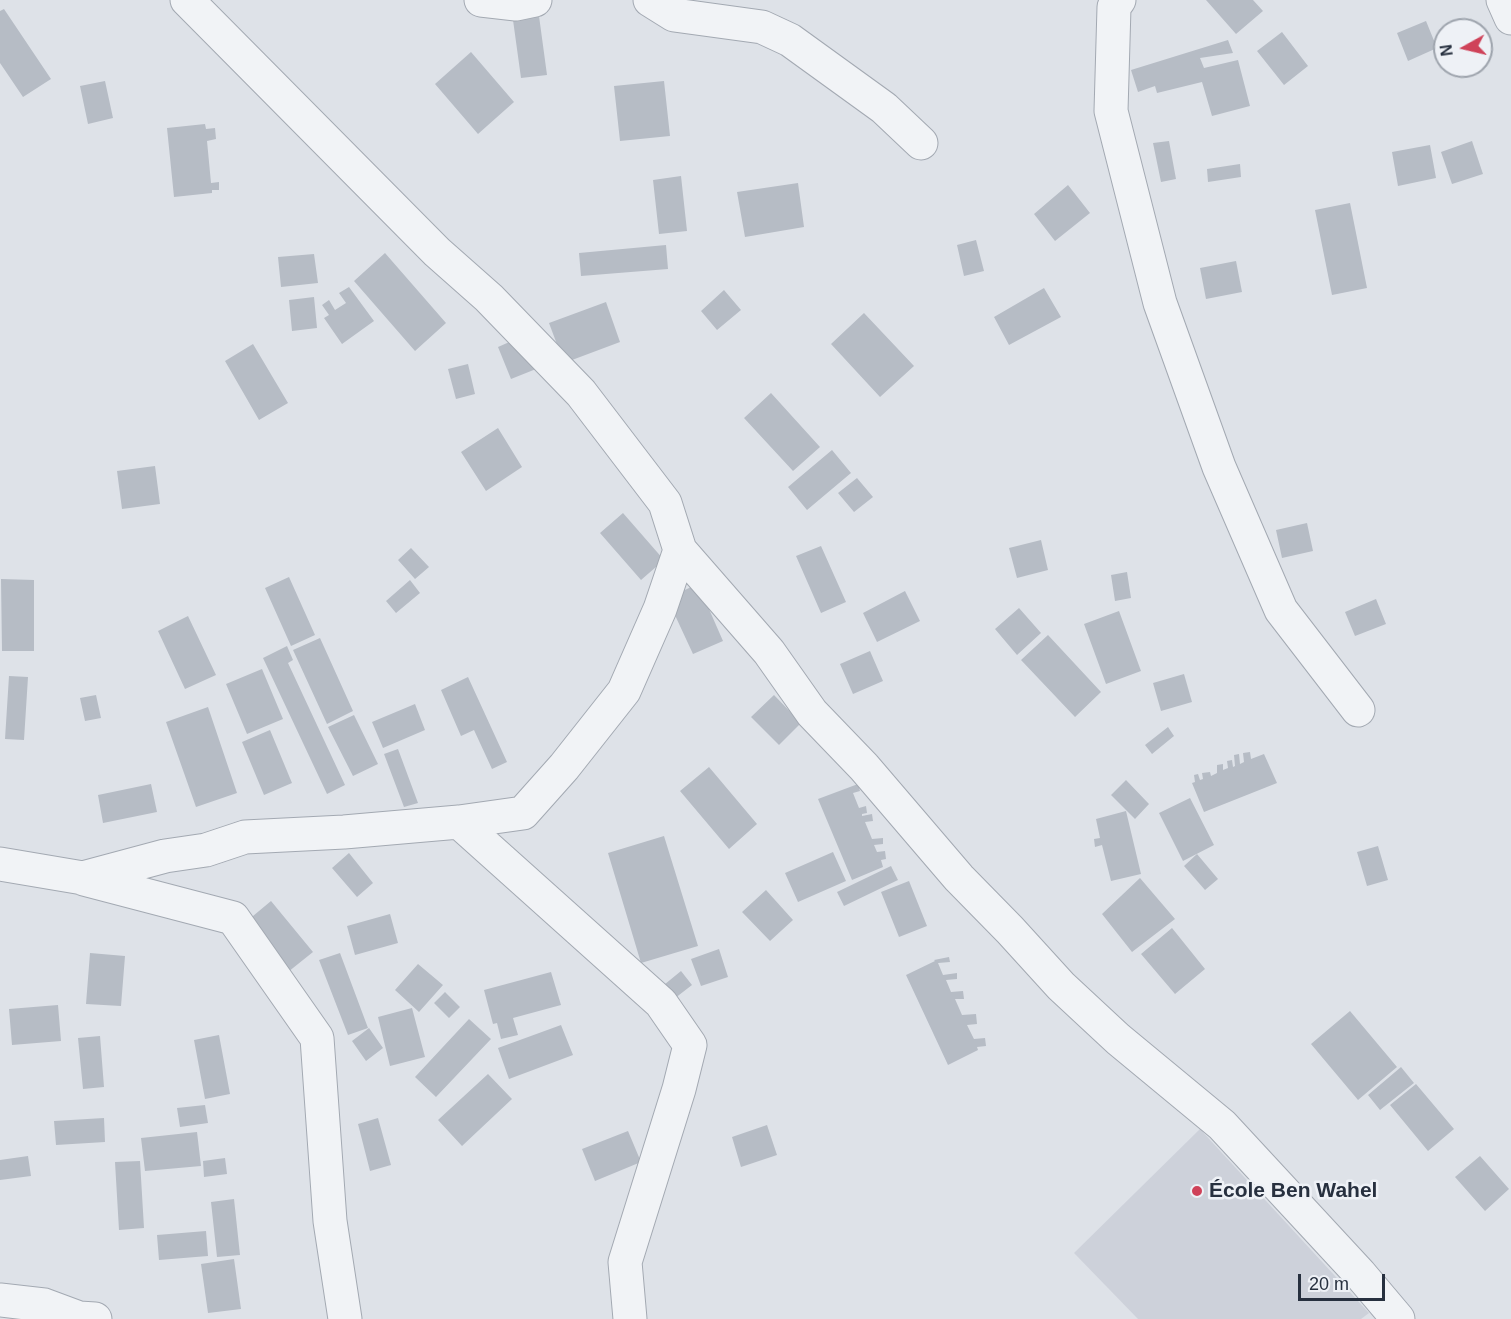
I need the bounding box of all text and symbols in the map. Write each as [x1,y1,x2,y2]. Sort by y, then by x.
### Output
north arrow [1433,18,1493,78]
text: N [1437,43,1456,57]
place label: École Ben Wahel [1209,1178,1377,1204]
marker: École Ben Wahel [1190,1184,1204,1198]
scale bar [1301,1262,1388,1300]
text: 20 m [1309,1274,1349,1294]

